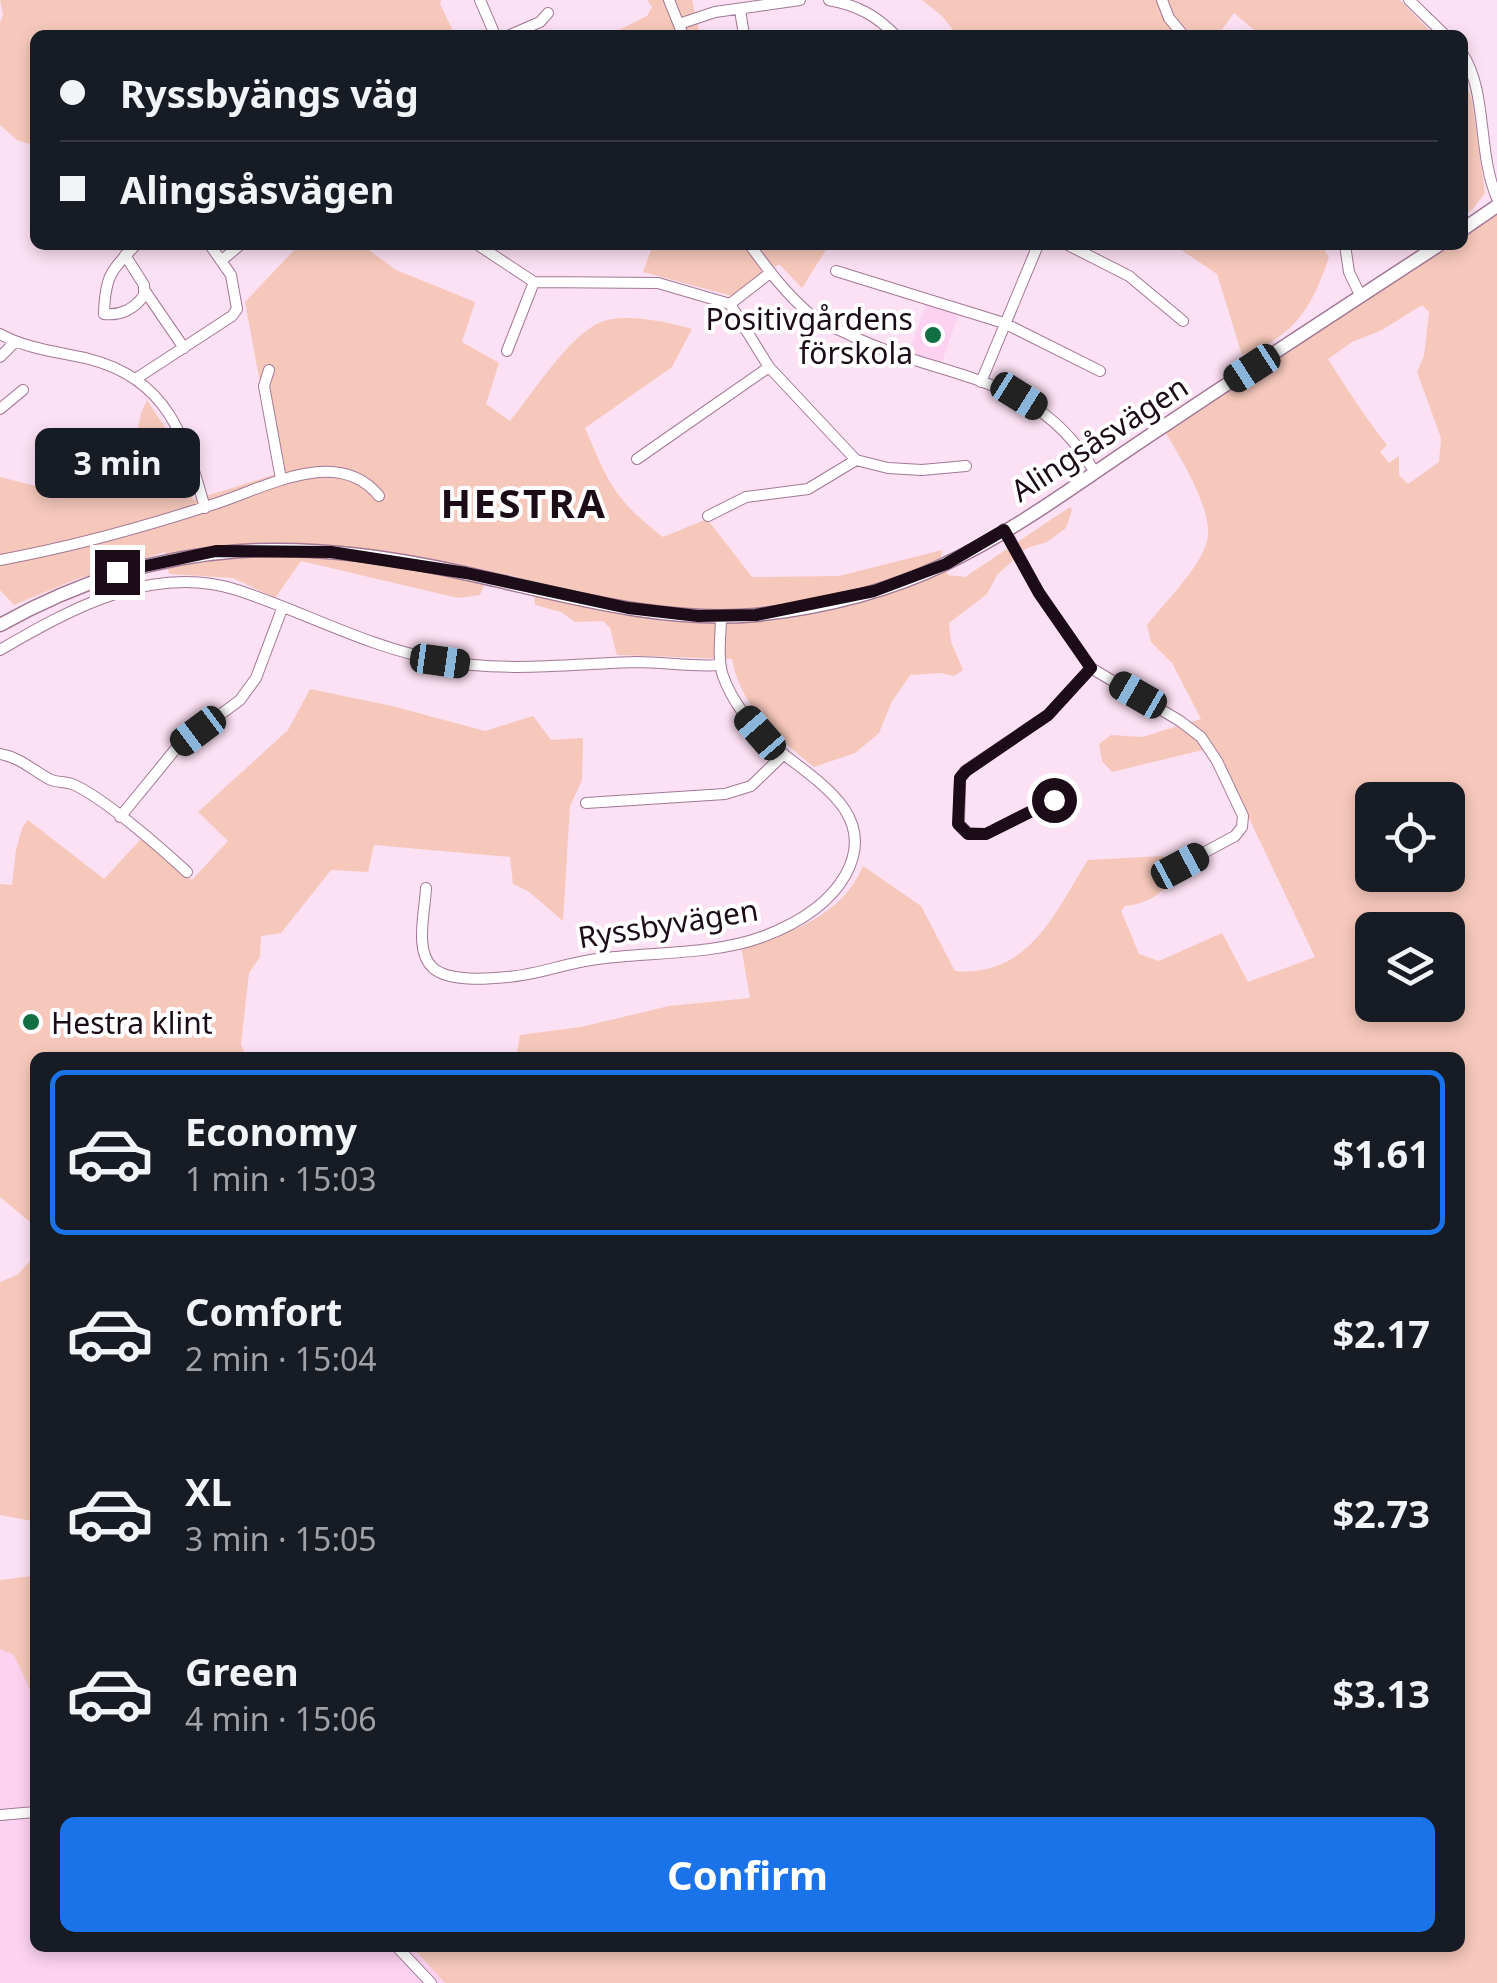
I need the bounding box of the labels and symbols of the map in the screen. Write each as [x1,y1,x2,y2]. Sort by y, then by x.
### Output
place label: Positivgårdens förskola [705,298,913,373]
marker: Positivgårdens förskola [922,324,944,346]
car [1219,339,1285,397]
street label: Alingsåsvägen [1003,365,1195,511]
car [986,367,1052,425]
callout: 3 min [34,427,200,497]
district label: HESTRA [440,475,608,530]
route end [95,550,140,595]
car [408,642,472,680]
car [1105,667,1171,723]
car [165,701,231,761]
car [729,701,791,765]
route start [1032,778,1077,823]
car [1146,839,1214,893]
street label: Ryssbyvägen [575,889,761,957]
place label: Hestra klint [51,1002,213,1043]
marker: Hestra klint [20,1011,42,1033]

